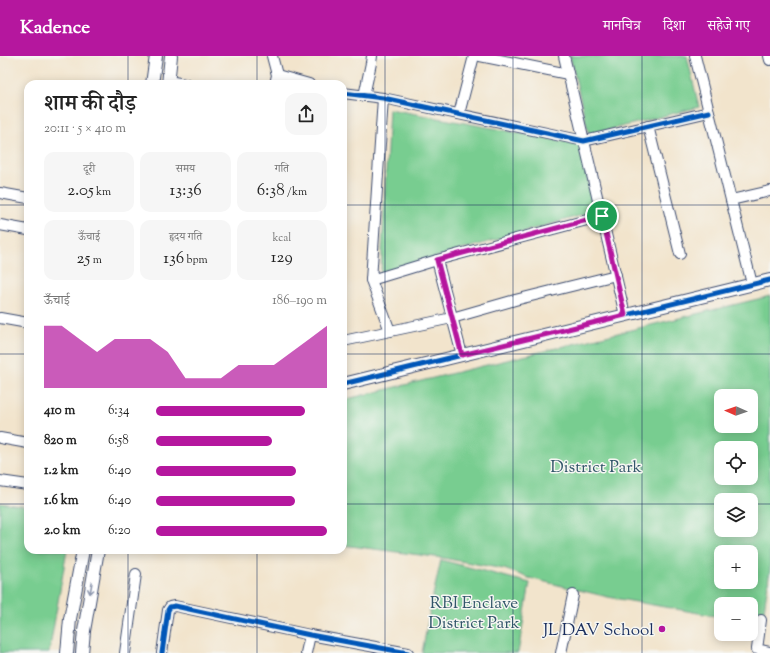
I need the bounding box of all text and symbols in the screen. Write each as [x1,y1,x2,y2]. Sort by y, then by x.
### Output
text: Kadence [20,15,90,42]
text: मानचित्र [603,17,641,37]
text: दिशा [663,17,685,37]
text: सहेजे गए [707,17,750,37]
text: शाम की दौड़ [44,89,136,121]
button: share [285,93,327,135]
text: 20:11 · 5 × 410 m [44,120,126,138]
text: दूरी [83,161,95,177]
text: समय [176,161,195,177]
text: गति [275,161,289,177]
text: 2.05 [67,179,94,203]
text: 13:36 [169,179,202,203]
text: 6:38 [257,179,285,203]
text: km [94,184,111,200]
text: /km [285,184,307,200]
pin [585,199,619,233]
icon: arrive [591,205,613,227]
text: ऊँचाई [78,229,100,245]
text: हृदय गति [169,229,202,245]
text: kcal [272,230,291,246]
text: 129 [271,246,293,270]
text: 25 [77,247,90,271]
text: 136 [163,247,184,271]
text: m [90,252,102,268]
text: bpm [184,252,208,268]
text: ऊँचाई [44,292,70,310]
text: 186–190 m [272,292,327,310]
north arrow [714,389,758,433]
map controls [714,389,758,641]
text: 410 m [44,402,75,420]
text: 6:34 [108,402,130,420]
text: 820 m [44,432,77,450]
text: 6:58 [108,432,129,450]
button: locate [714,441,758,485]
park label: District Park [550,456,642,480]
text: 1.2 km [44,462,78,480]
text: 6:40 [108,462,131,480]
text: 1.6 km [44,492,79,510]
text: 6:40 [108,492,131,510]
button: layers [714,493,758,537]
text: 2.0 km [44,522,81,540]
text: 6:20 [108,522,131,540]
button: + [714,545,758,589]
one-way arrow [87,582,95,595]
park label: RBI Enclave District Park [428,592,520,636]
button: − [714,597,758,641]
place label: JL DAV School [542,619,654,643]
marker: JL DAV School [657,624,667,634]

